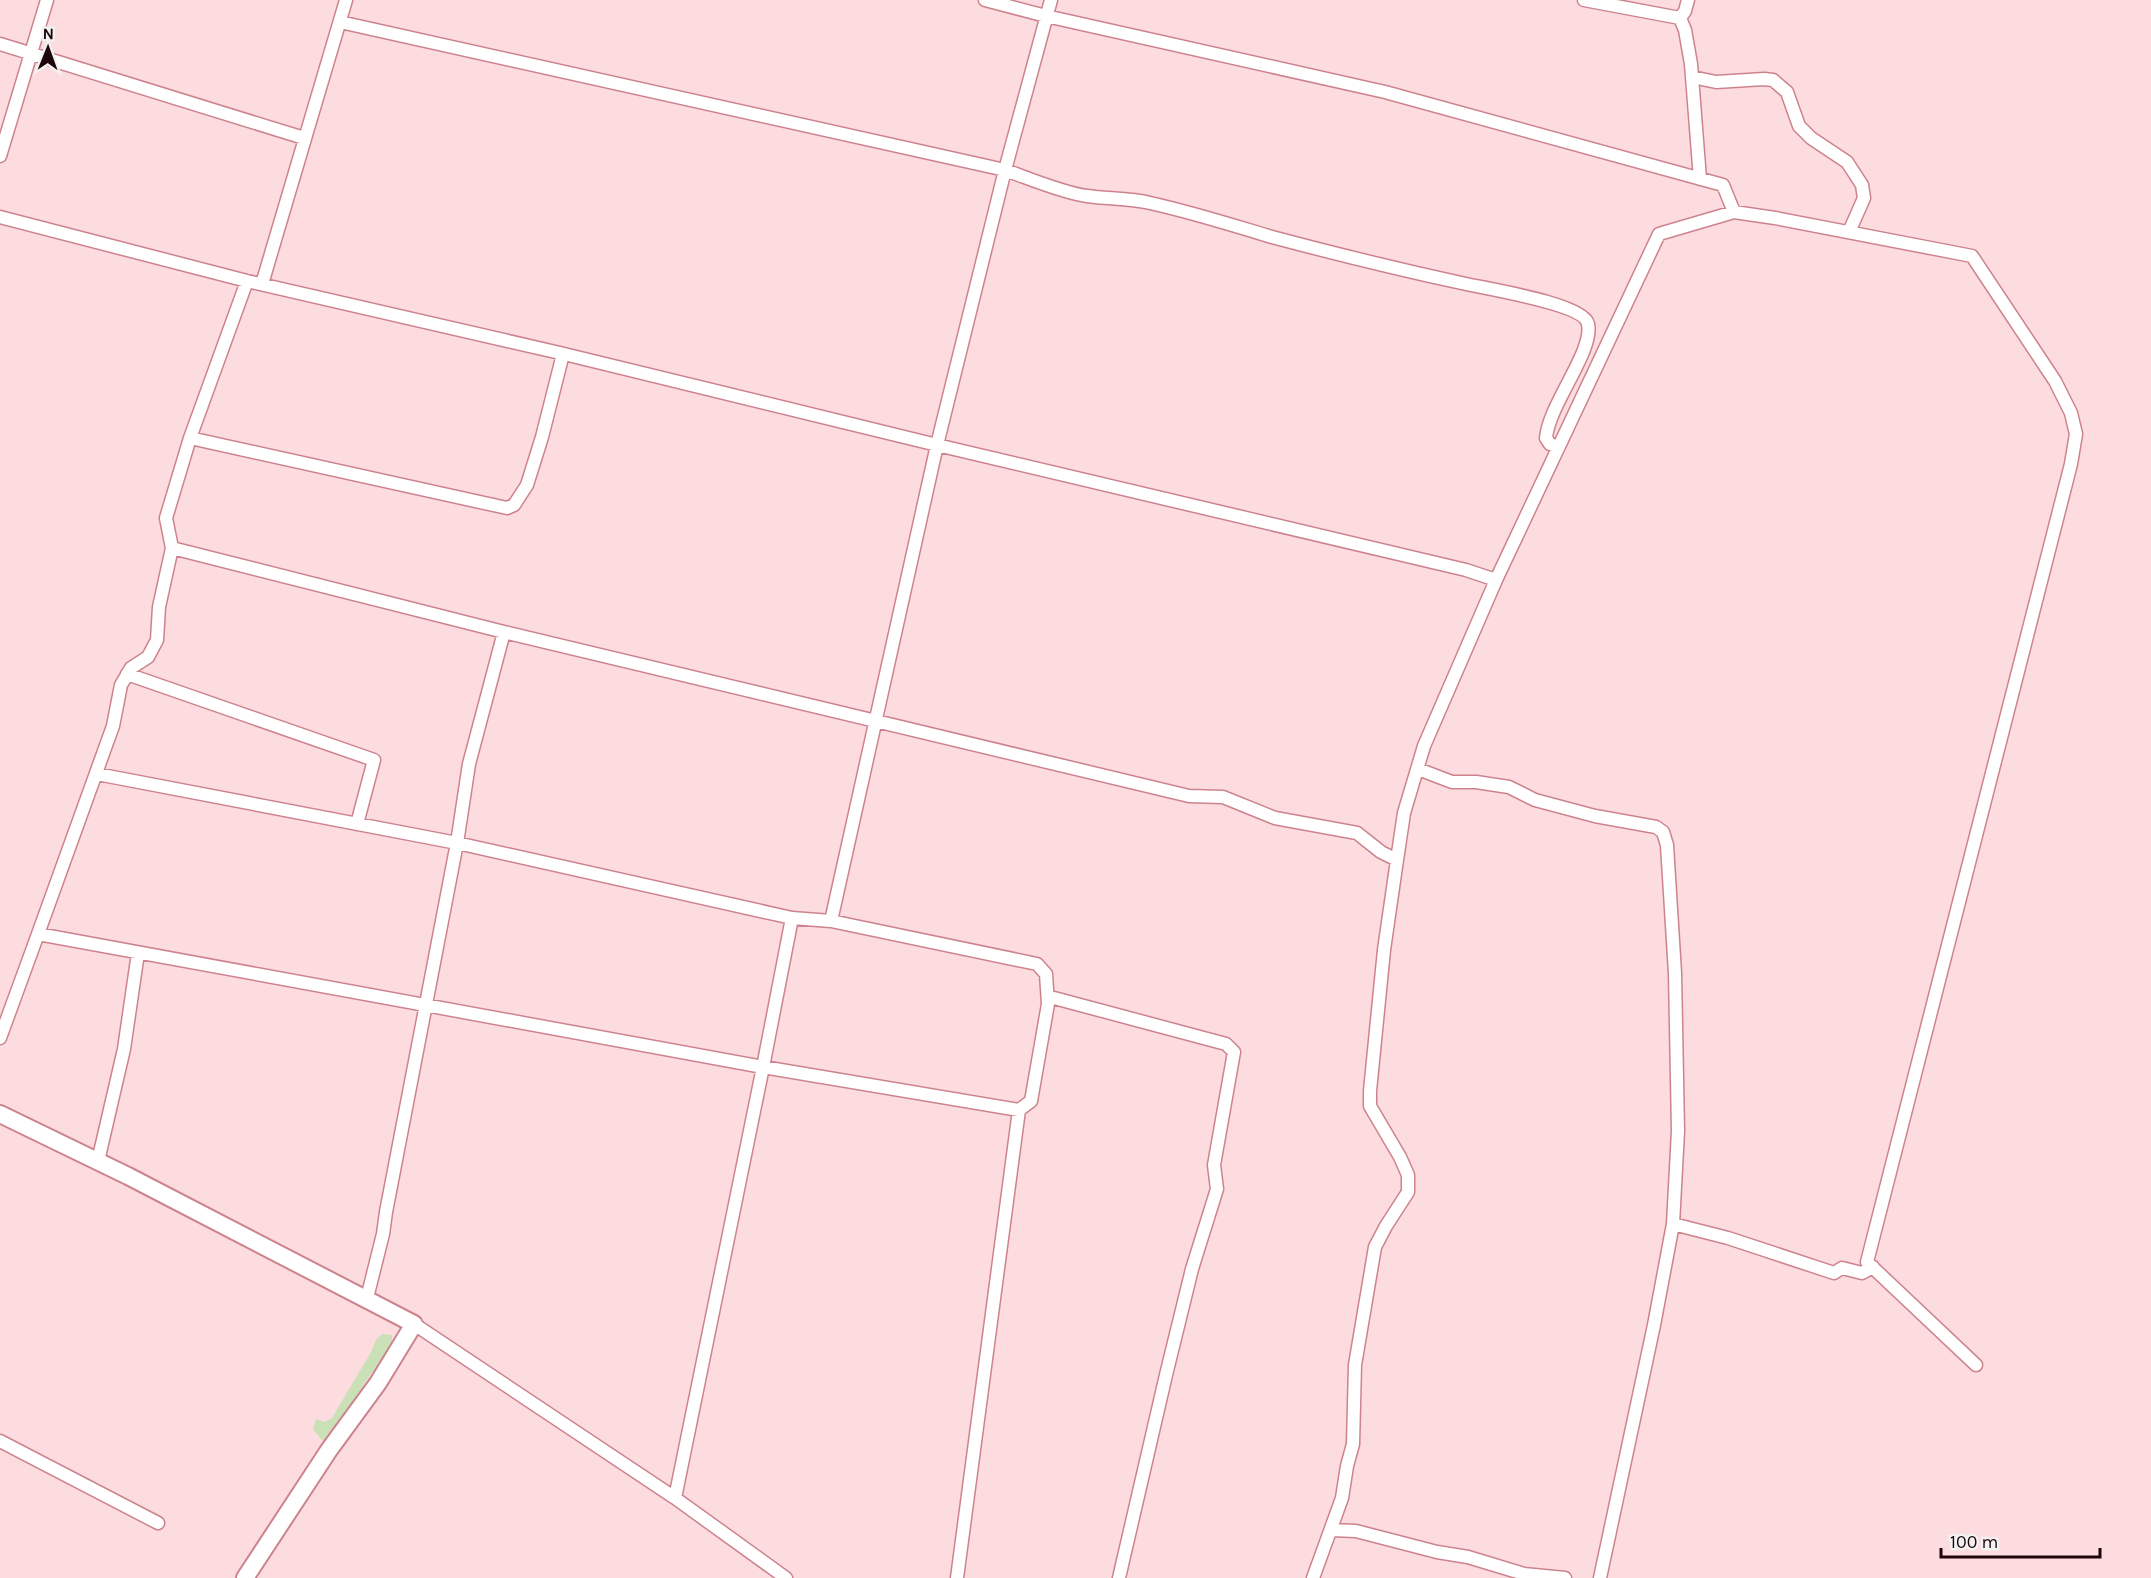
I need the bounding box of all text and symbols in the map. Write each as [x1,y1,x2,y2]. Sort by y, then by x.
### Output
north arrow [18,18,78,78]
text: N [42,24,54,43]
scale bar [1941,1521,2100,1559]
text: 100 m [1950,1531,1998,1553]

